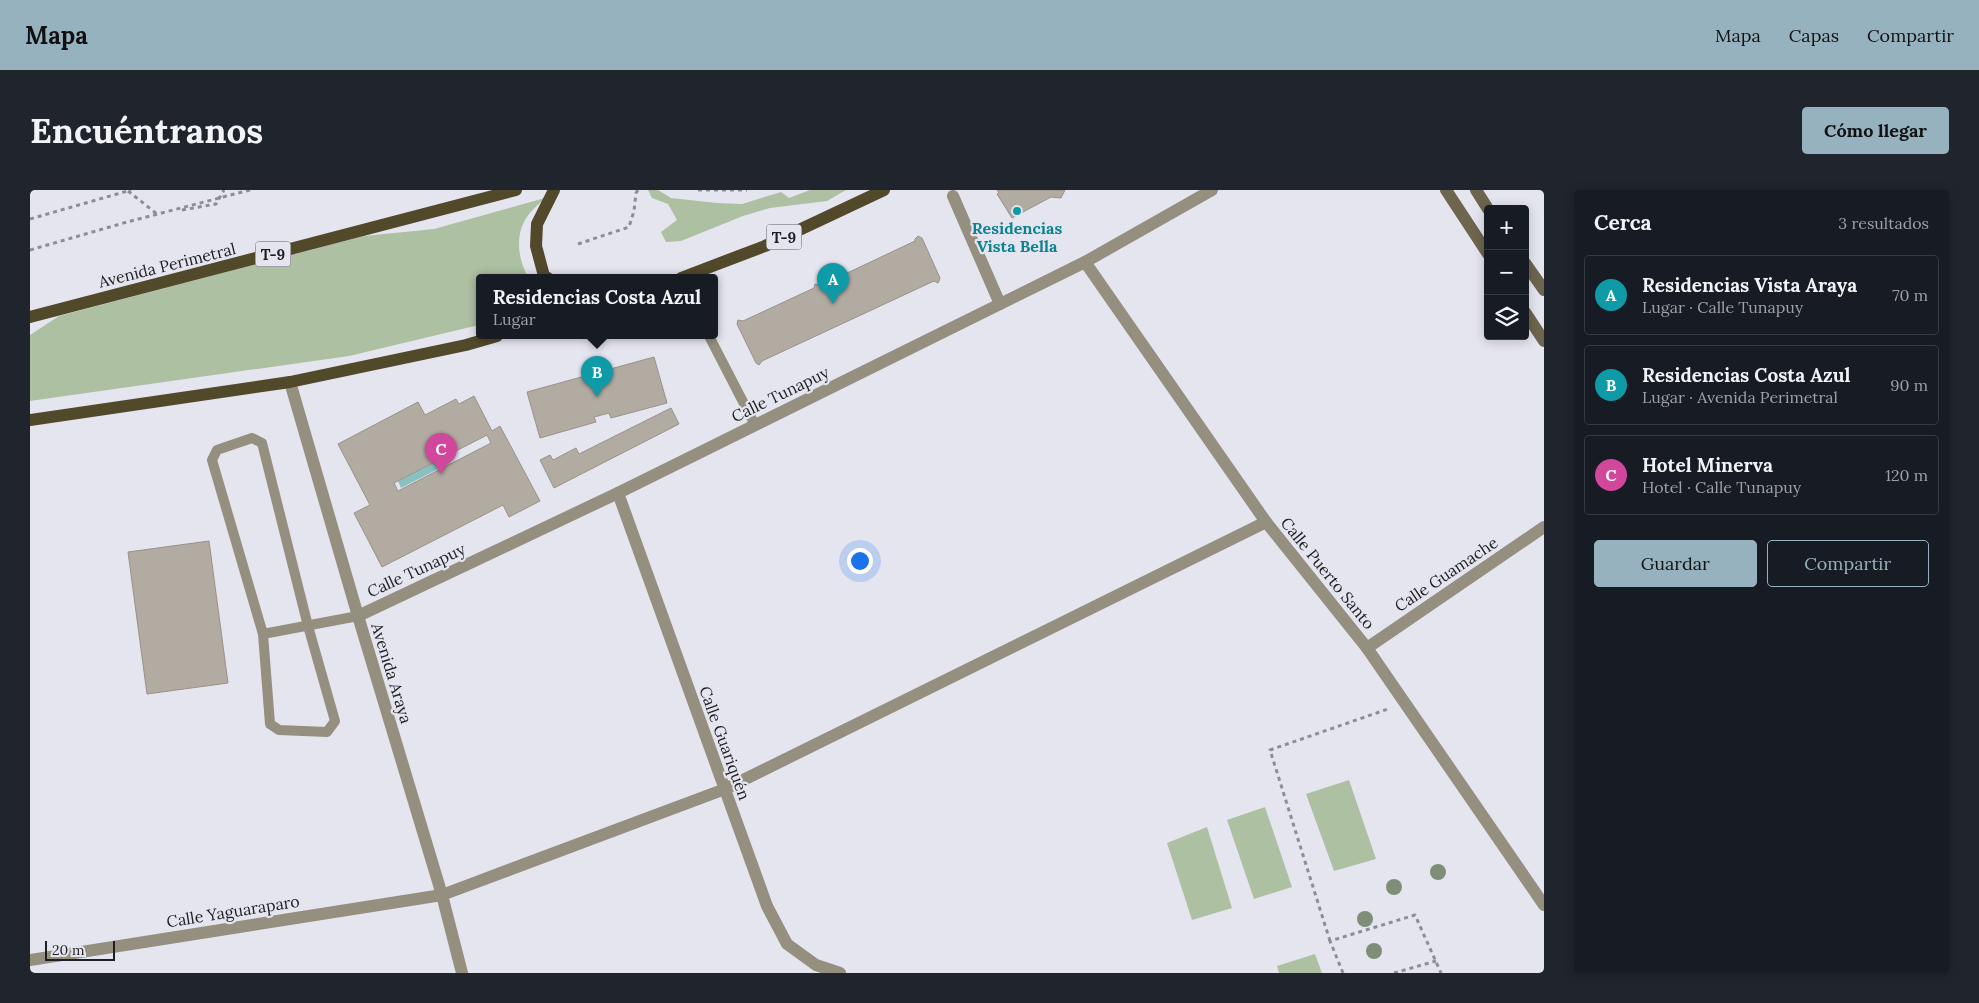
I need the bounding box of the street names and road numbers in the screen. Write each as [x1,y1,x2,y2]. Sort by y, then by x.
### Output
road number: T-9 [766,224,802,250]
street label: Avenida Perimetral [95,238,238,292]
road number: T-9 [256,242,290,266]
street label: Calle Tunapuy [728,362,833,426]
street label: Calle Puerto Santo [1277,513,1379,633]
street label: Calle Guamache [1391,532,1502,616]
street label: Calle Tunapuy [364,538,469,601]
street label: Avenida Araya [367,619,417,726]
street label: Calle Guariquén [695,683,755,803]
street label: Calle Yaguaraparo [165,891,301,931]

